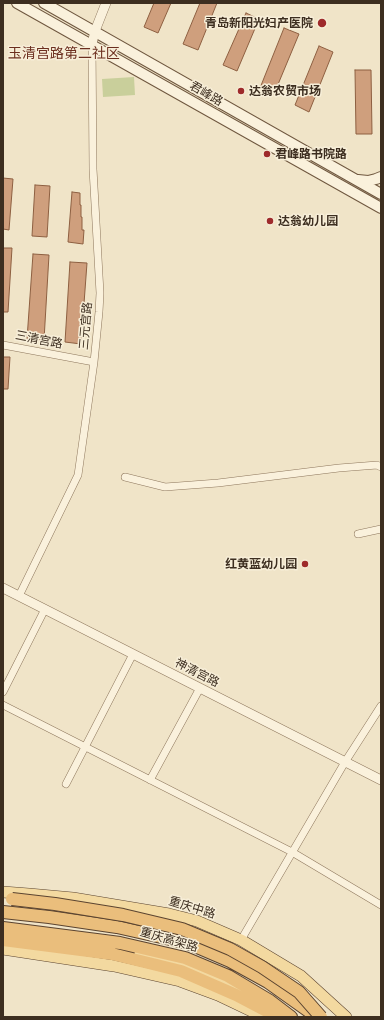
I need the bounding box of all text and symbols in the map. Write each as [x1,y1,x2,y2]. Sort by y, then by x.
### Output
place label: 青岛新阳光妇产医院 [205,16,313,30]
marker: 青岛新阳光妇产医院 [316,17,328,29]
district label: 玉清宫路第二社区 [8,46,120,62]
street label: 君峰路 [187,79,225,109]
place label: 达翁农贸市场 [249,84,321,98]
marker: 达翁农贸市场 [236,86,246,96]
place label: 君峰路书院路 [275,147,347,161]
marker: 君峰路书院路 [262,149,272,159]
place label: 达翁幼儿园 [278,214,338,228]
marker: 达翁幼儿园 [265,216,275,226]
street label: 三元宫路 [77,301,95,351]
street label: 三清宫路 [14,328,64,352]
place label: 红黄蓝幼儿园 [225,557,297,571]
marker: 红黄蓝幼儿园 [300,559,310,569]
street label: 神清宫路 [172,656,222,690]
street label: 重庆中路 [167,894,217,922]
street label: 重庆高架路 [138,925,200,955]

